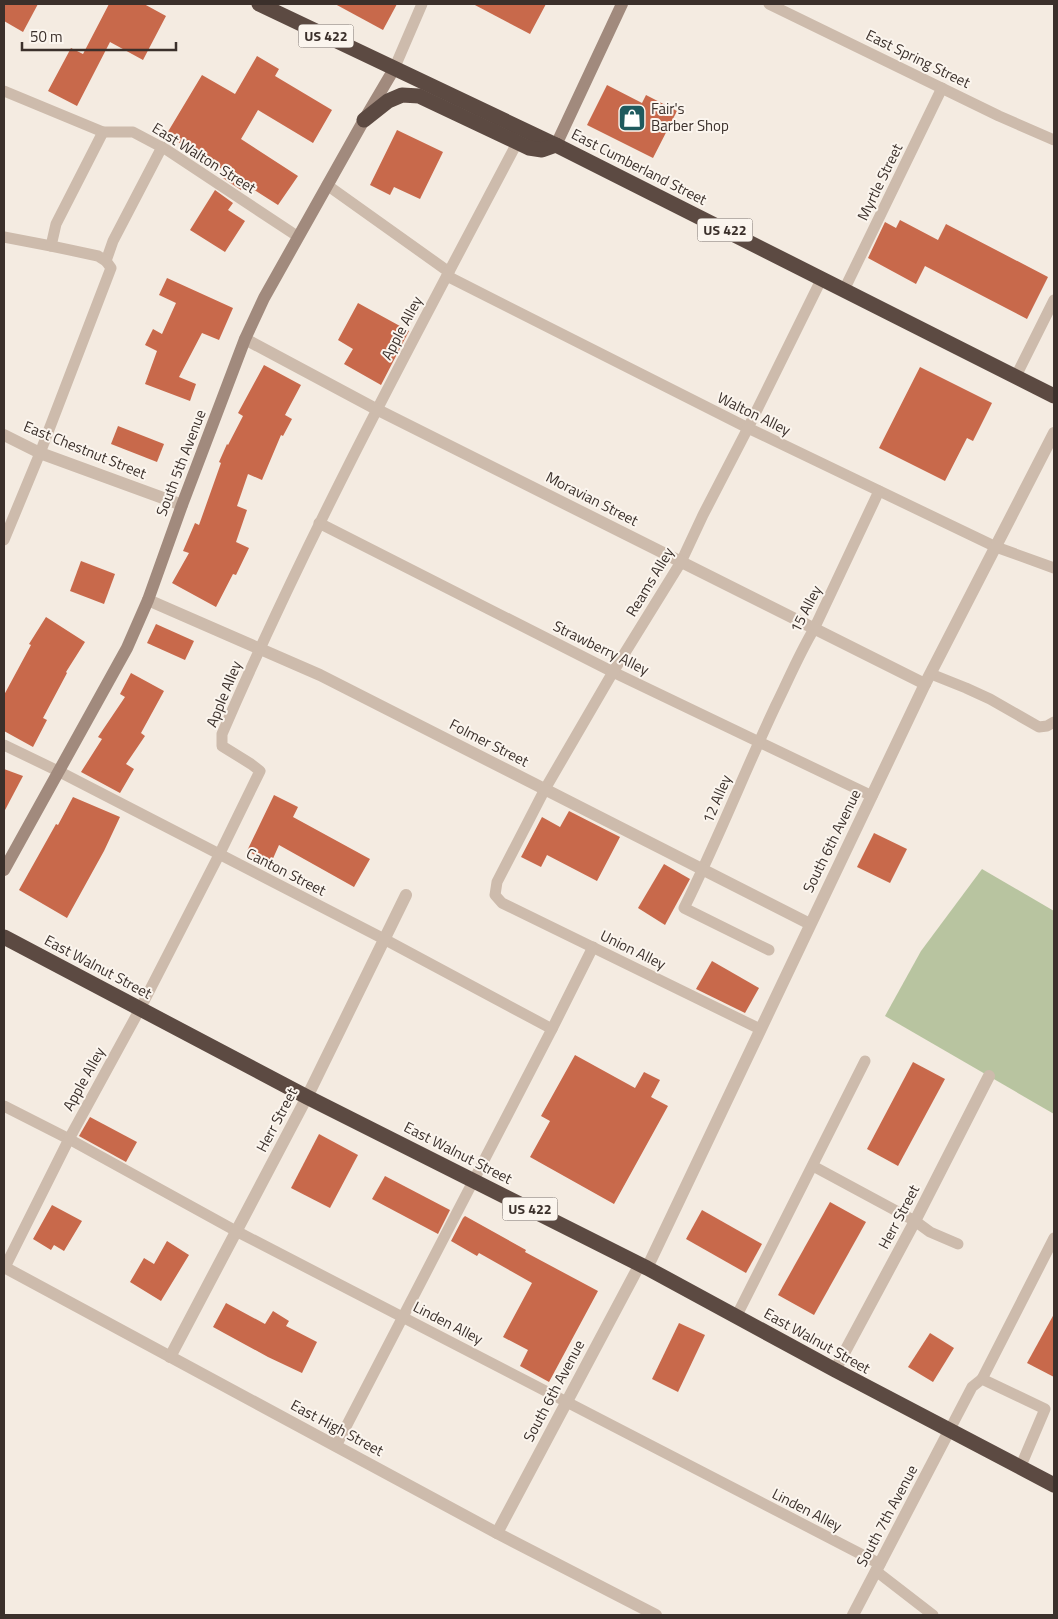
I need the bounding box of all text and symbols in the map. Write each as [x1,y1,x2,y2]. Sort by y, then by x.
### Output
scale bar [22,20,176,52]
street label: East Spring Street [862,23,975,94]
road number: US 422 [298,24,354,48]
text: 50 m [30,25,63,48]
place label: Fair's Barber Shop [651,97,729,137]
shop icon: Fair's Barber Shop [617,103,647,133]
street label: East Walton Street [148,116,261,199]
street label: East Cumberland Street [567,122,712,211]
street label: Myrtle Street [851,139,908,224]
road number: US 422 [698,218,752,242]
street label: Apple Alley [375,292,428,364]
street label: Walton Alley [714,386,795,441]
street label: South 5th Avenue [150,406,211,519]
street label: East Chestnut Street [20,414,151,485]
street label: Moravian Street [542,465,643,532]
street label: Reams Alley [620,543,679,621]
street label: 15 Alley [784,581,827,637]
street label: Strawberry Alley [549,614,653,681]
street label: Apple Alley [200,657,247,730]
street label: Folmer Street [446,713,534,773]
street label: 12 Alley [696,771,737,827]
street label: South 6th Avenue [797,785,867,896]
street label: Canton Street [242,842,331,902]
street label: Union Alley [596,924,670,975]
street label: East Walnut Street [40,929,157,1005]
street label: Apple Alley [57,1043,111,1115]
street label: Herr Street [250,1083,303,1156]
street label: East Walnut Street [400,1115,517,1190]
street label: Herr Street [872,1180,925,1253]
road number: US 422 [502,1198,558,1220]
street label: Linden Alley [409,1295,487,1350]
street label: East Walnut Street [760,1302,875,1380]
street label: South 6th Avenue [517,1336,590,1446]
street label: East High Street [287,1393,389,1462]
street label: South 7th Avenue [850,1461,923,1571]
street label: Linden Alley [768,1482,846,1537]

